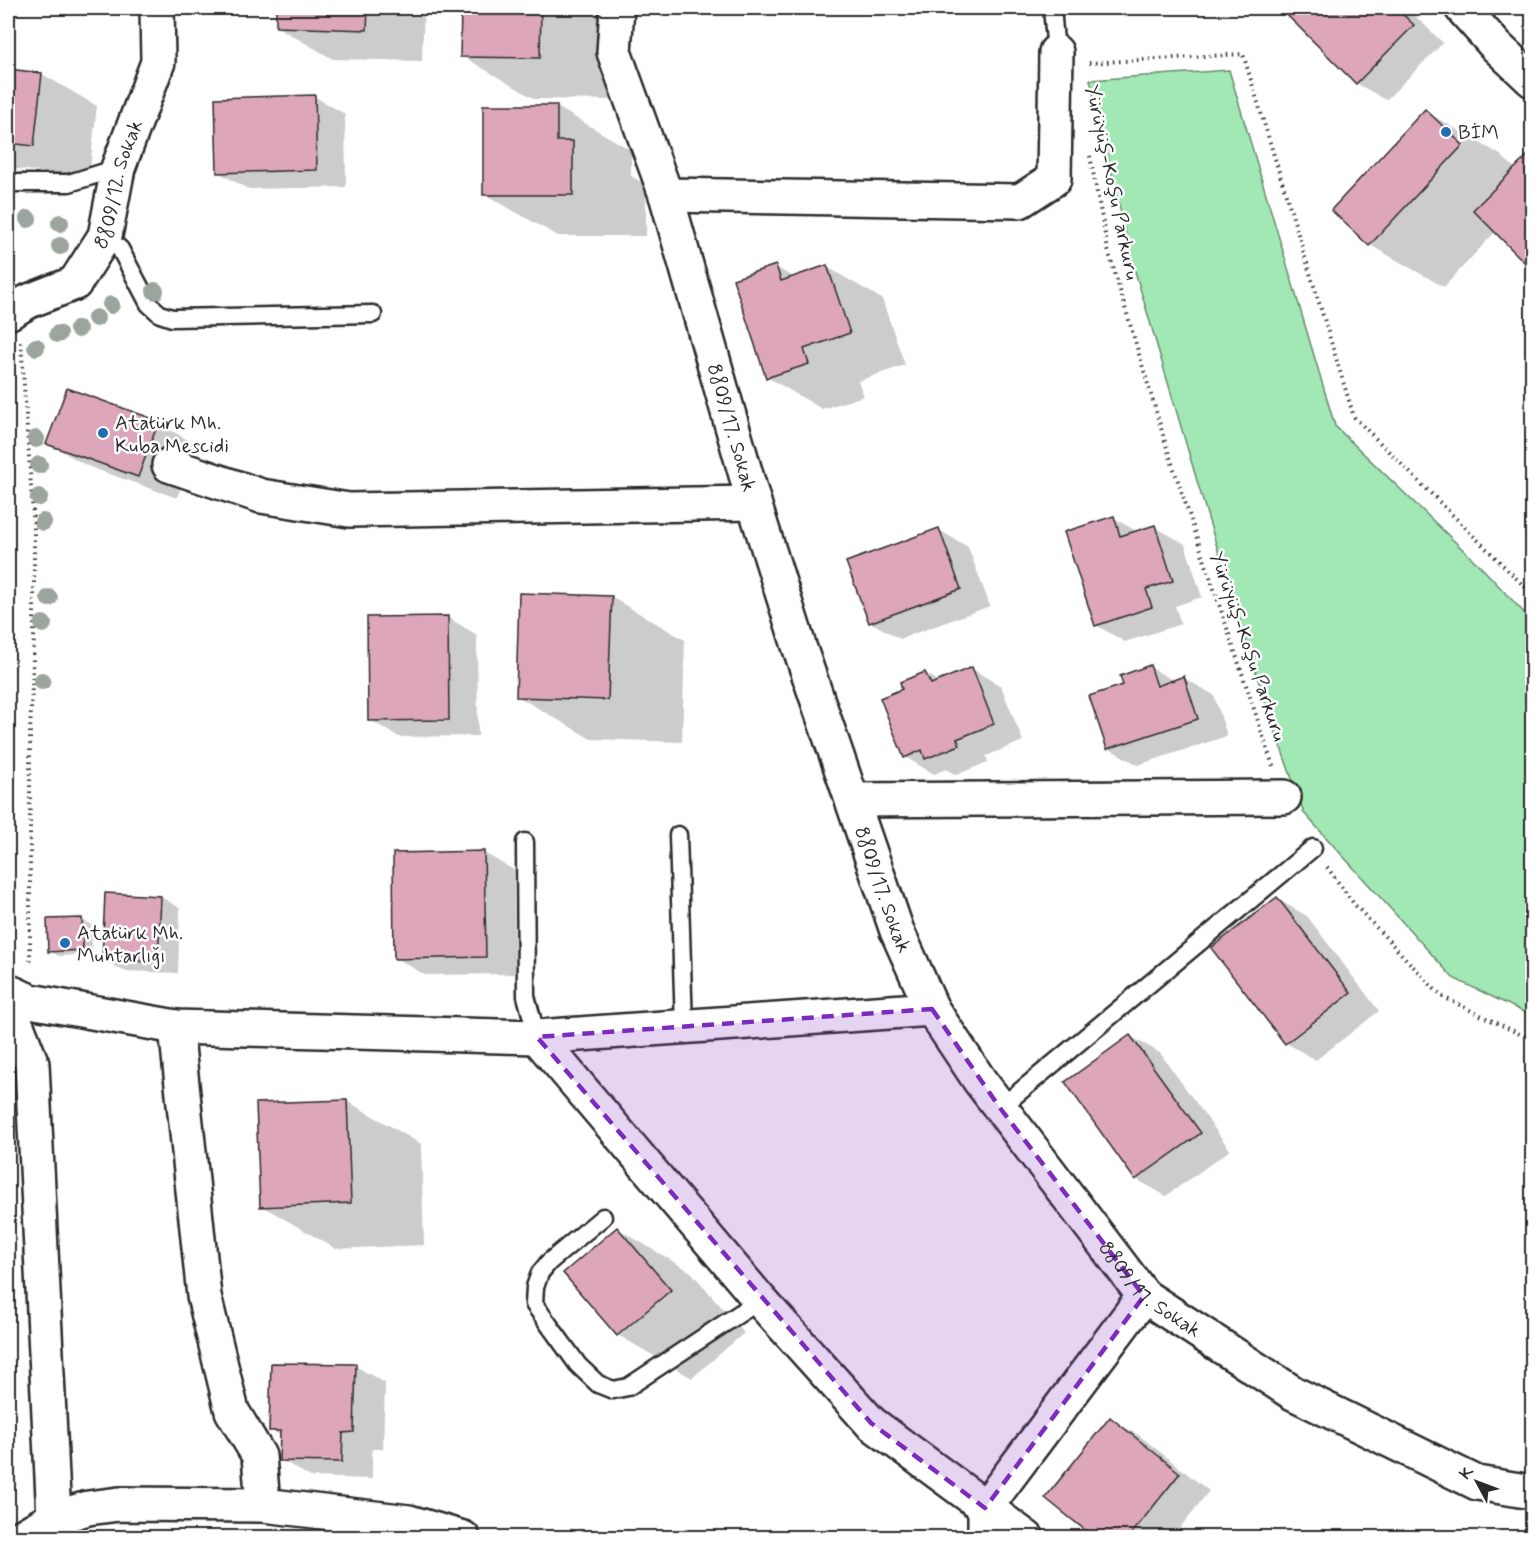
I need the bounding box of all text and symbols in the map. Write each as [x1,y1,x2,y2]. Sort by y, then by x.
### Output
street label: Yürüyüş-Koşu Parkuru [1078,82,1145,282]
street label: 8809/12. Sokak [88,116,150,255]
place label: BİM [1458,120,1499,147]
marker: BİM [1439,125,1453,139]
street label: 8809/17. Sokak [700,361,762,495]
place label: Atatürk Mh. Kuba Mescidi [115,410,229,460]
marker: Atatürk Mh. Kuba Mescidi [96,426,110,440]
street label: Yürüyüş-Koşu Parkuru [1202,548,1293,745]
street label: 8809/17. Sokak [847,823,917,957]
place label: Atatürk Mh. Muhtarlığı [77,920,183,970]
marker: Atatürk Mh. Muhtarlığı [58,936,72,950]
street label: 8809/17. Sokak [1092,1236,1206,1344]
north arrow [1447,1452,1507,1512]
text: K [1455,1461,1479,1484]

